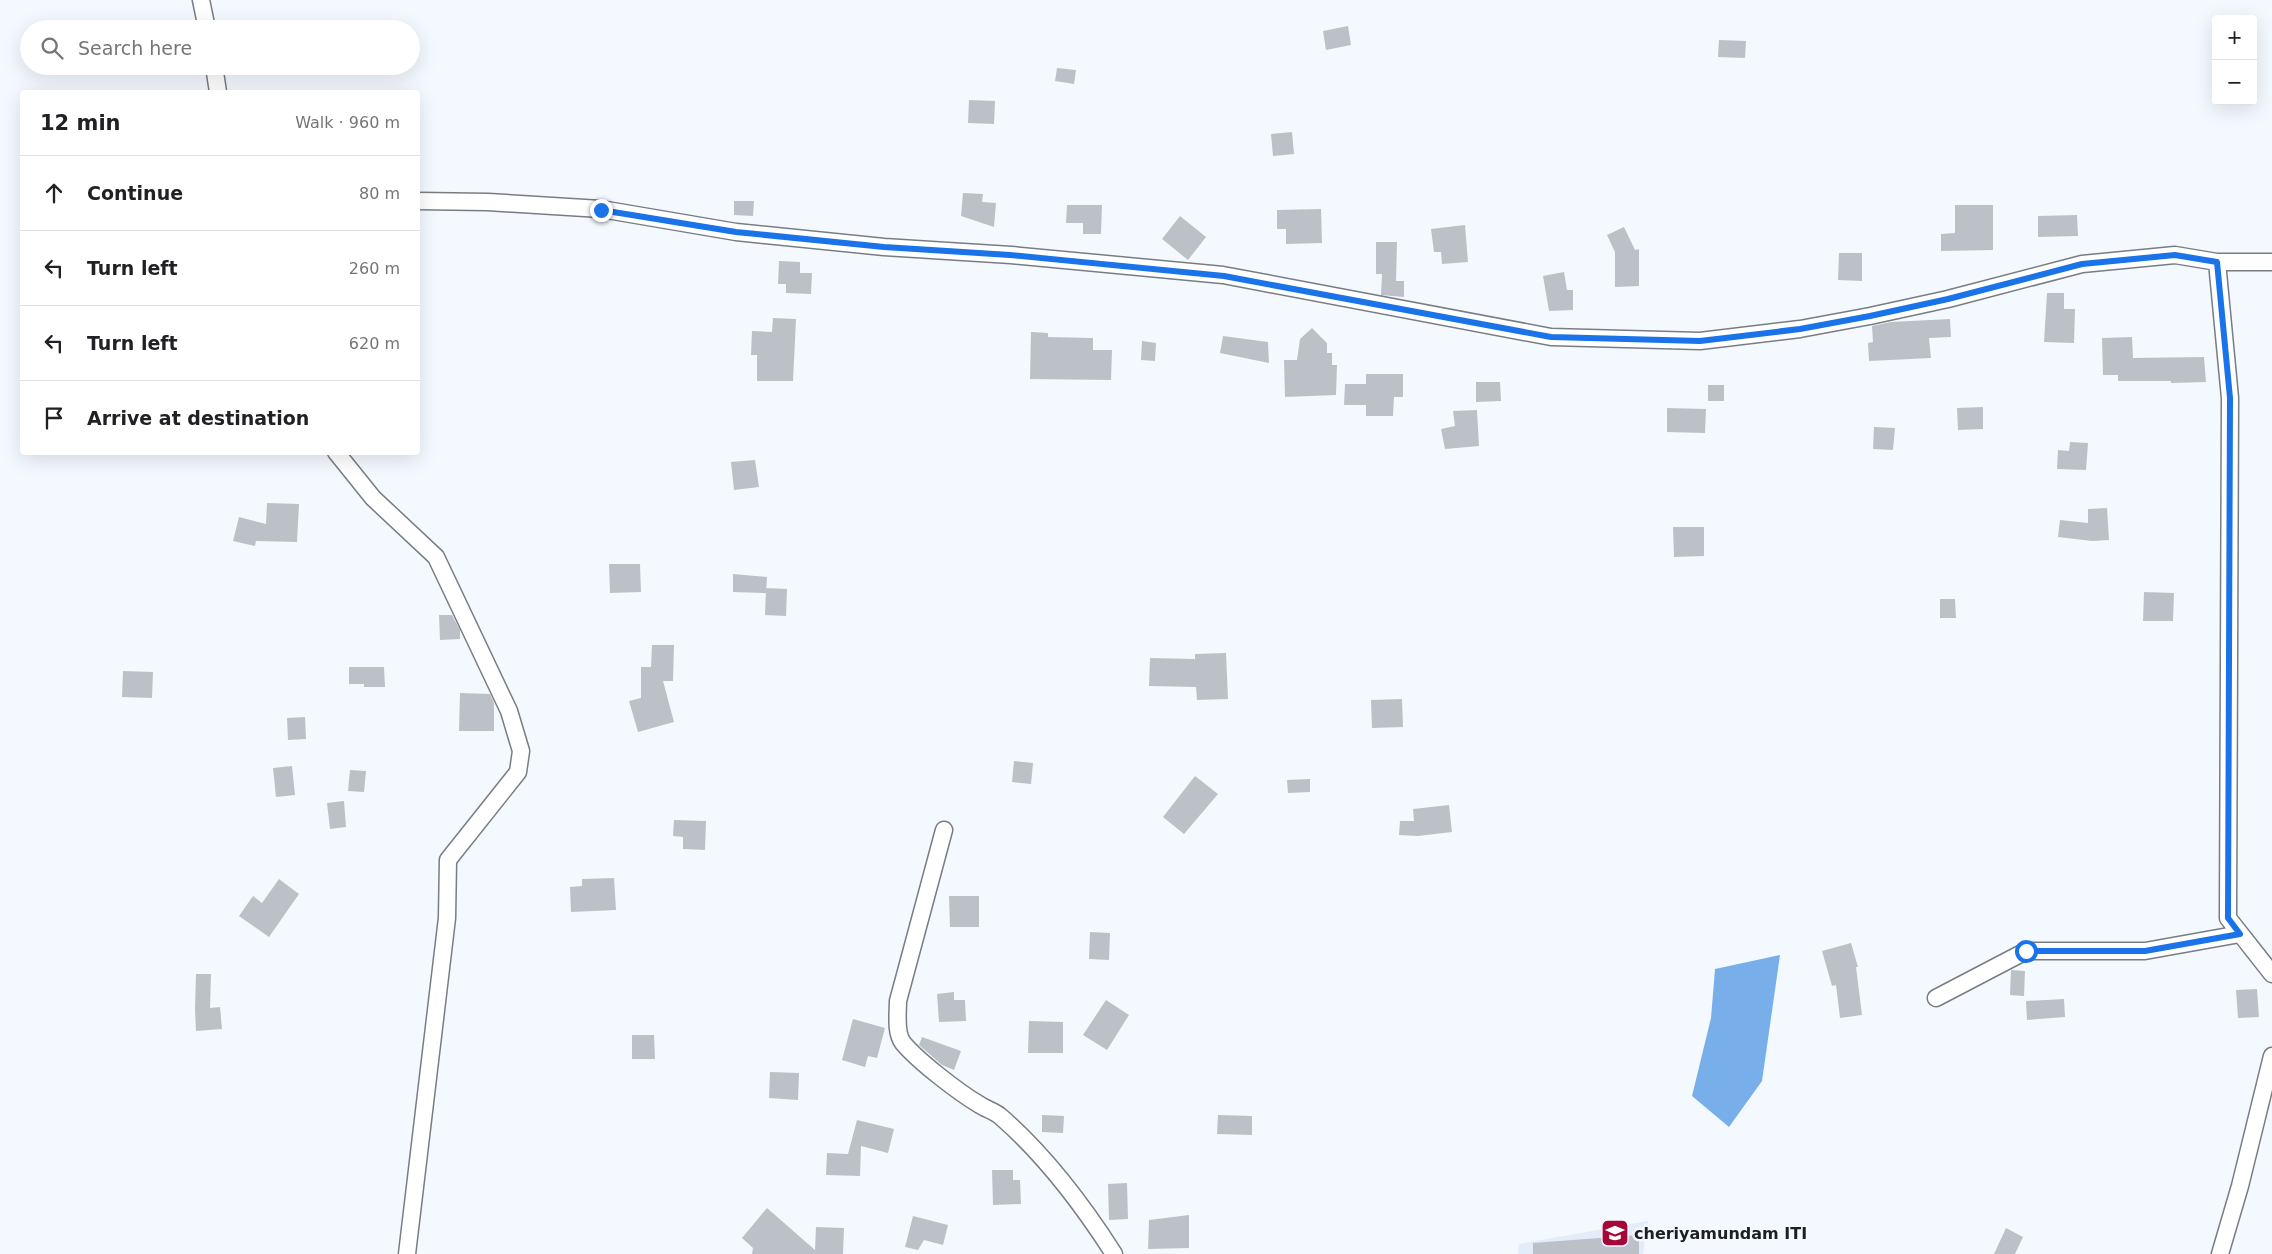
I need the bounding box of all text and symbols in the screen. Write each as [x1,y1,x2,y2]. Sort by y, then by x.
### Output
map controls [2212,15,2257,105]
button: + [2212,15,2257,60]
search box [20,20,420,75]
icon: search [38,34,66,62]
text: Search here [78,37,192,59]
button: − [2212,60,2257,105]
text: 12 min [40,111,121,135]
text: Walk · 960 m [295,113,400,132]
icon: ahead [40,179,68,207]
text: Continue [87,182,183,204]
text: 80 m [359,184,400,203]
route end [590,199,613,222]
icon: left [40,254,68,282]
text: Turn left [87,257,178,279]
text: 260 m [349,259,400,278]
icon: left [40,329,68,357]
text: Turn left [87,332,178,354]
text: 620 m [349,334,400,353]
icon: arrive [40,404,68,432]
text: Arrive at destination [87,407,309,429]
route start [2015,940,2038,963]
school or university icon: cheriyamundam ITI [1600,1218,1630,1248]
place label: cheriyamundam ITI [1634,1224,1807,1243]

